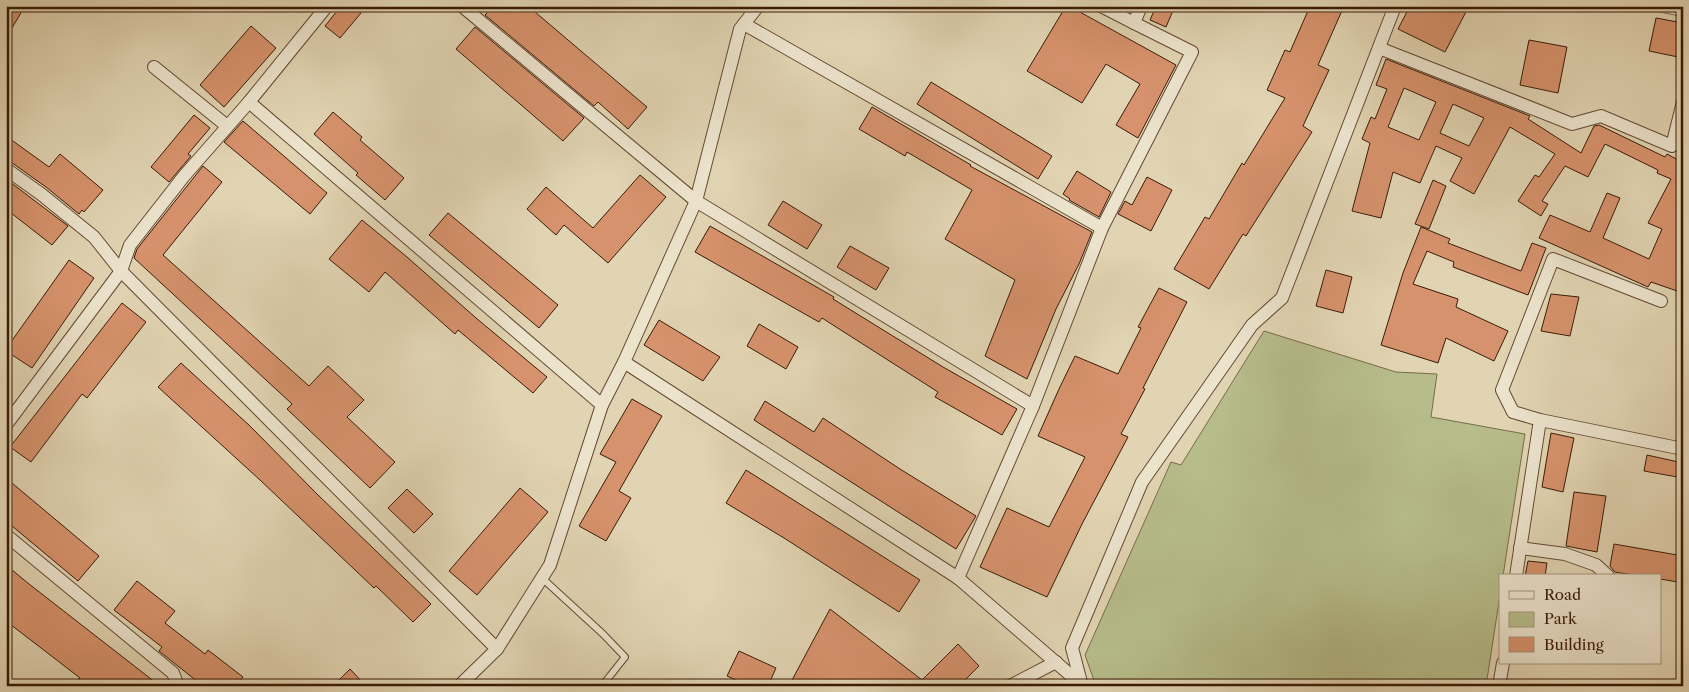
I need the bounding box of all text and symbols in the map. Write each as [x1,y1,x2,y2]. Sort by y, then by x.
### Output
legend [1499,574,1662,664]
text: Road [1544,585,1581,604]
text: Park [1544,609,1578,628]
text: Building [1544,635,1604,654]

